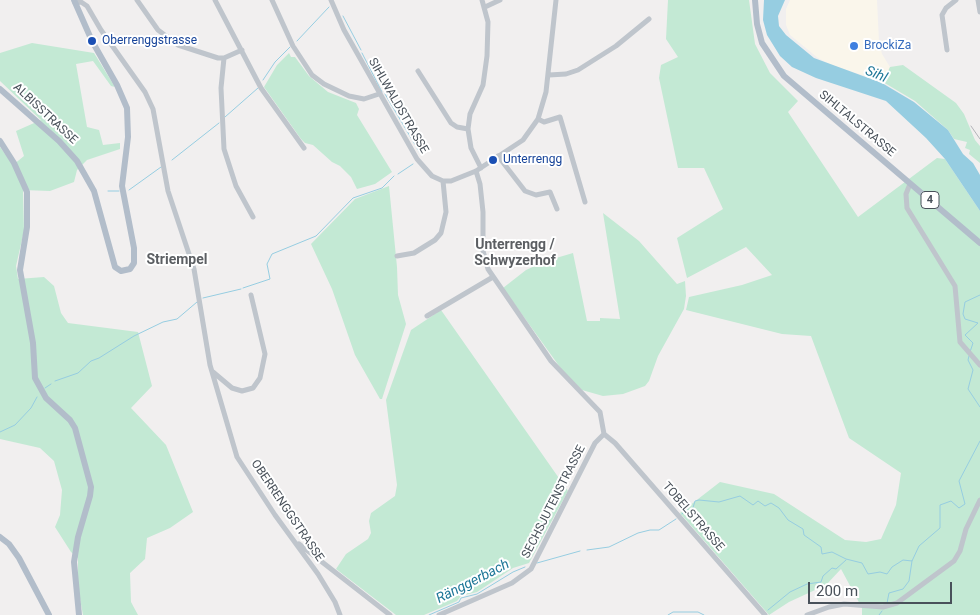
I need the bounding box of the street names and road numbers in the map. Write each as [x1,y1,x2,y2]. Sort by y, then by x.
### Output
street label: SIHLWALDSTRASSE [365,56,431,156]
street label: ALBISSTRASSE [10,81,80,147]
street label: SIHLTALSTRASSE [816,88,898,160]
road number: 4 [921,192,939,208]
street label: SECHSJUTENSTRASSE [519,443,589,561]
street label: OBERRENGGSTRASSE [248,457,326,565]
street label: TOBELSTRASSE [659,480,727,554]

